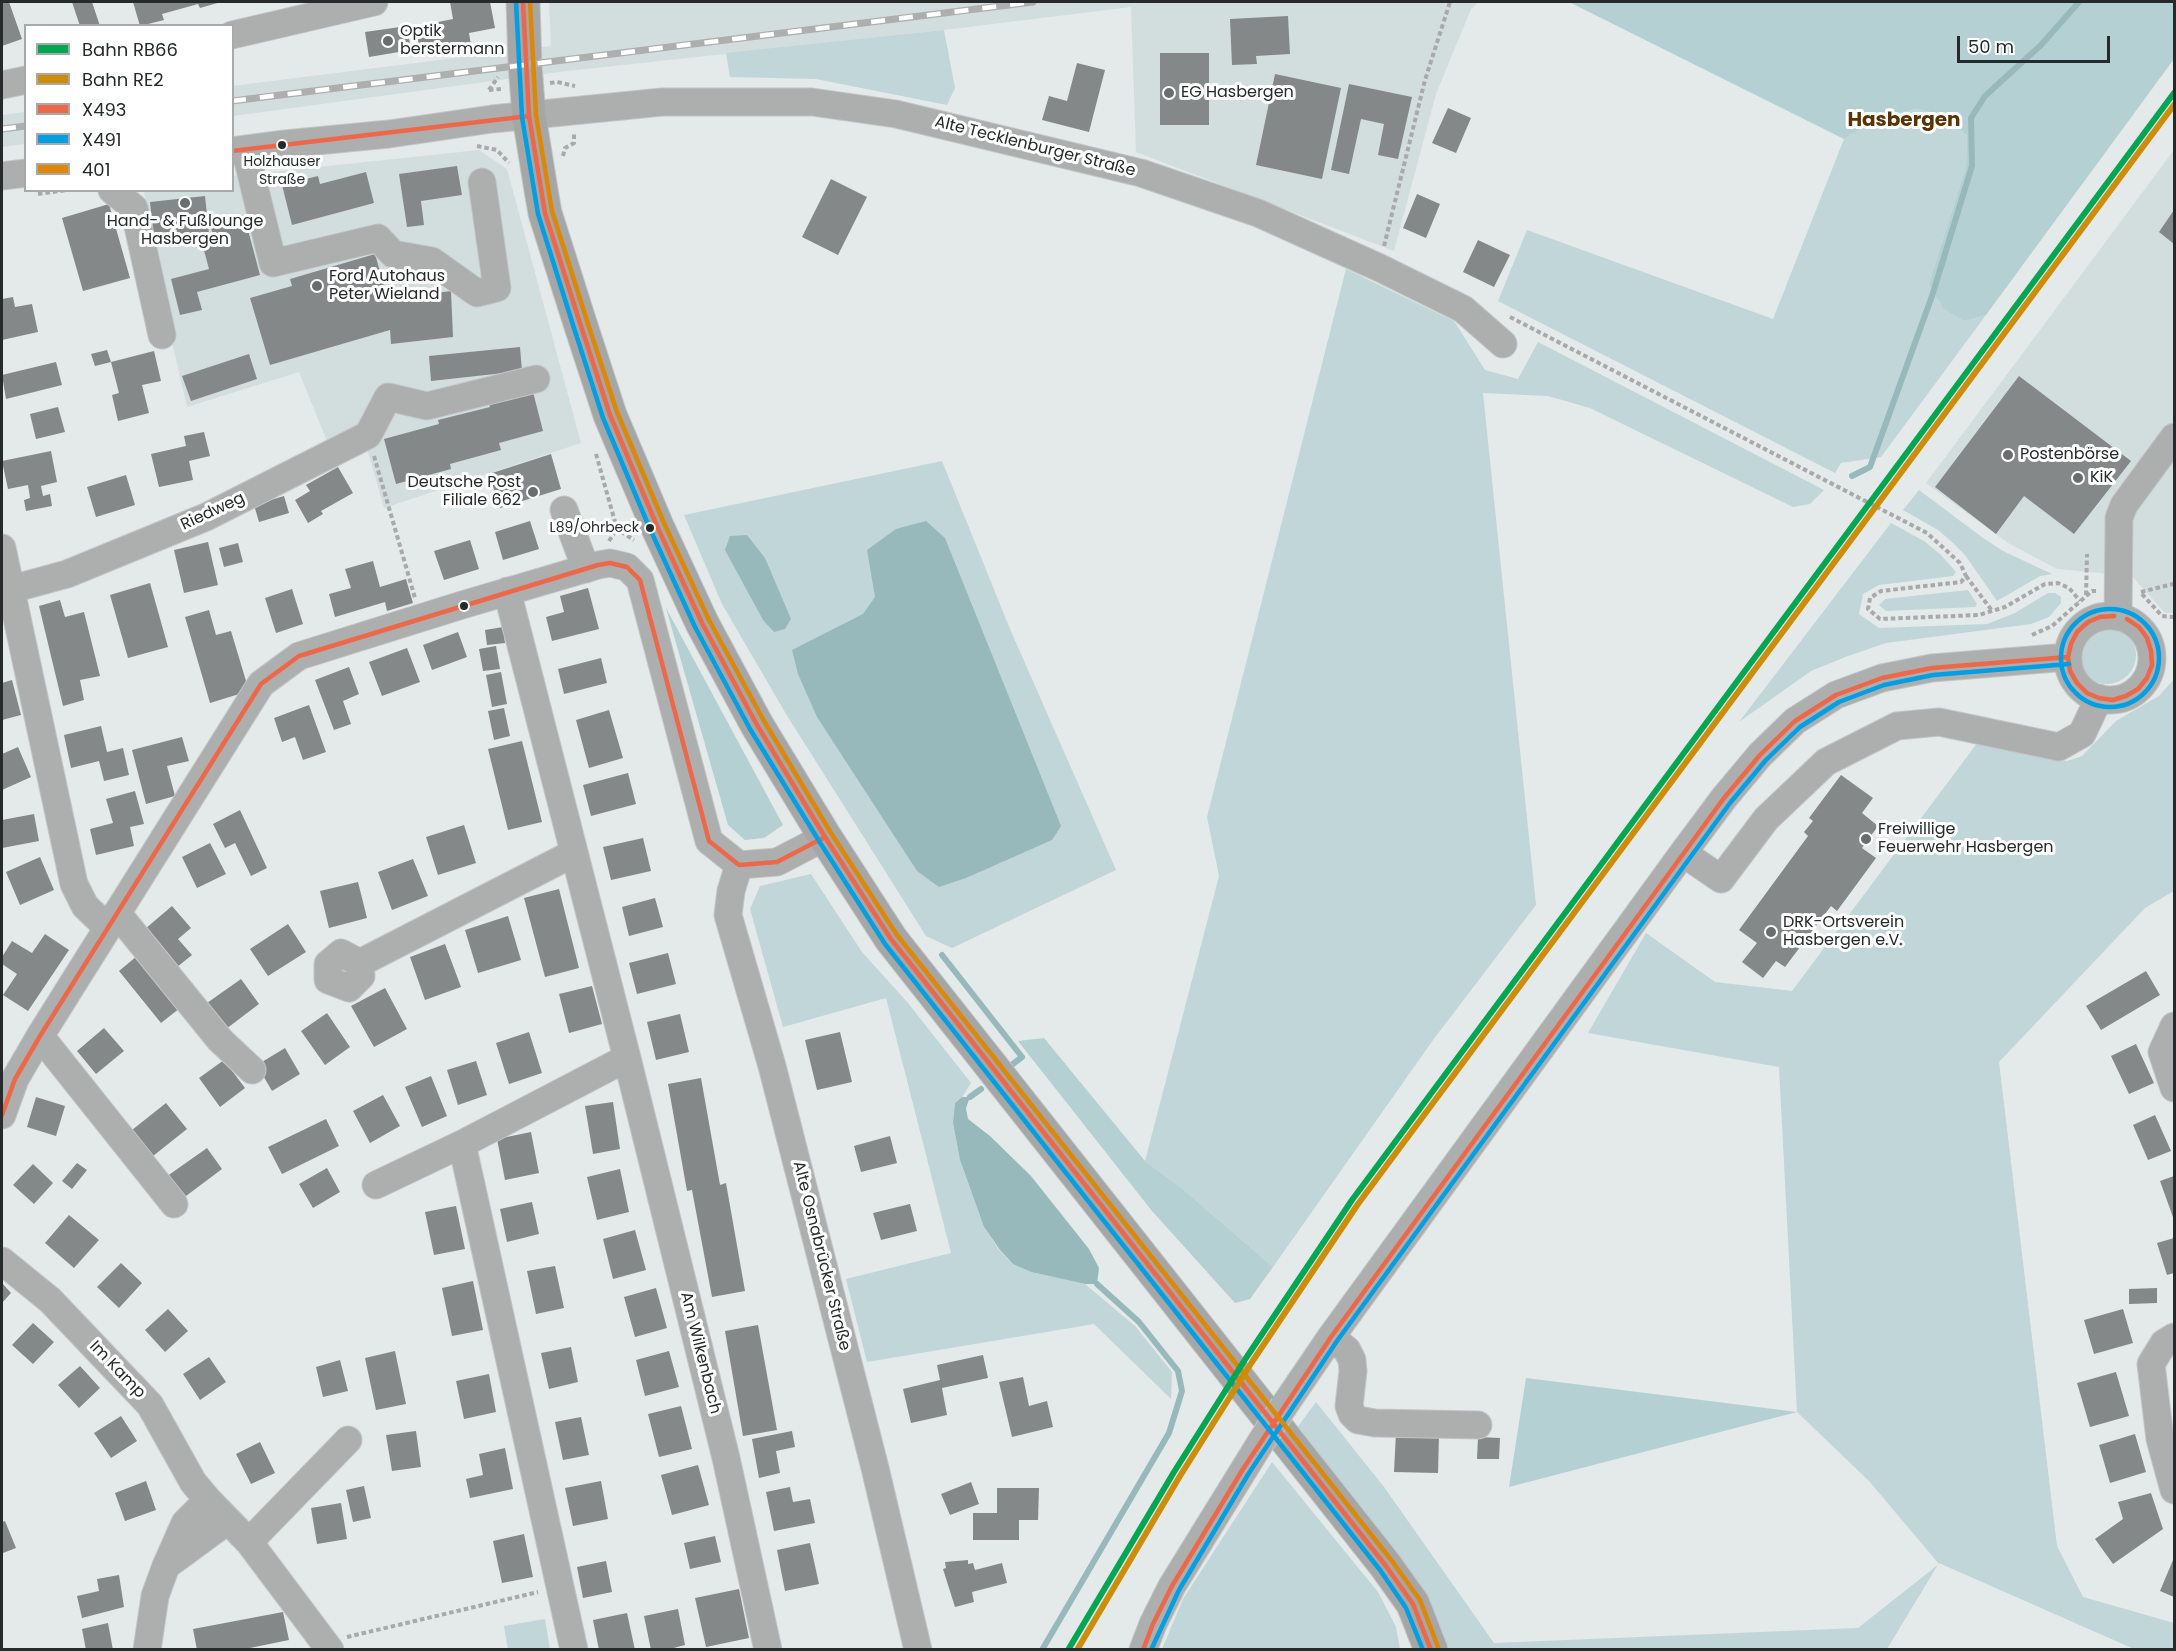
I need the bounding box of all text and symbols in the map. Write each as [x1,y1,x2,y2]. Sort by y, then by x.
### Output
place label: Optik berstermann [400,22,505,60]
legend [24,24,234,192]
scale bar [1960,24,2113,62]
marker: Optik berstermann [381,34,395,48]
text: 50 m [1968,34,2014,59]
text: Bahn RB66 [82,37,178,62]
text: Bahn RE2 [82,67,164,92]
place label: EG Hasbergen [1181,83,1294,103]
marker: EG Hasbergen [1162,86,1176,100]
text: X493 [82,97,126,122]
district label: Hasbergen [1847,109,1961,133]
street label: Alte Tecklenburger Straße [933,113,1137,181]
text: X491 [82,127,122,152]
marker: Holzhauser Straße [276,139,288,151]
place label: Holzhauser Straße [243,154,321,186]
text: 401 [82,157,110,182]
marker: Hand- & Fußlounge Hasbergen [178,196,192,210]
place label: Hand- & Fußlounge Hasbergen [107,212,263,250]
place label: Ford Autohaus Peter Wieland [329,267,445,305]
marker: Ford Autohaus Peter Wieland [310,279,324,293]
place label: Postenbörse [2020,445,2119,465]
marker: Postenbörse [2001,448,2015,462]
place label: KiK [2090,468,2113,488]
marker: KiK [2071,471,2085,485]
place label: Deutsche Post Filiale 662 [408,473,521,511]
marker: Deutsche Post Filiale 662 [526,485,540,499]
street label: Riedweg [178,489,248,535]
place label: L89/Ohrbeck [550,520,639,536]
marker: L89/Ohrbeck [644,522,656,534]
unlabelled marker [458,600,470,612]
place label: Freiwillige Feuerwehr Hasbergen [1878,820,2054,858]
marker: Freiwillige Feuerwehr Hasbergen [1859,832,1873,846]
place label: DRK-Ortsverein Hasbergen e.V. [1783,913,1904,951]
marker: DRK-Ortsverein Hasbergen e.V. [1764,925,1778,939]
street label: Alte Osnabrücker Straße [788,1159,854,1353]
street label: Am Wilkenbach [676,1290,724,1416]
street label: Im Kamp [85,1337,149,1403]

